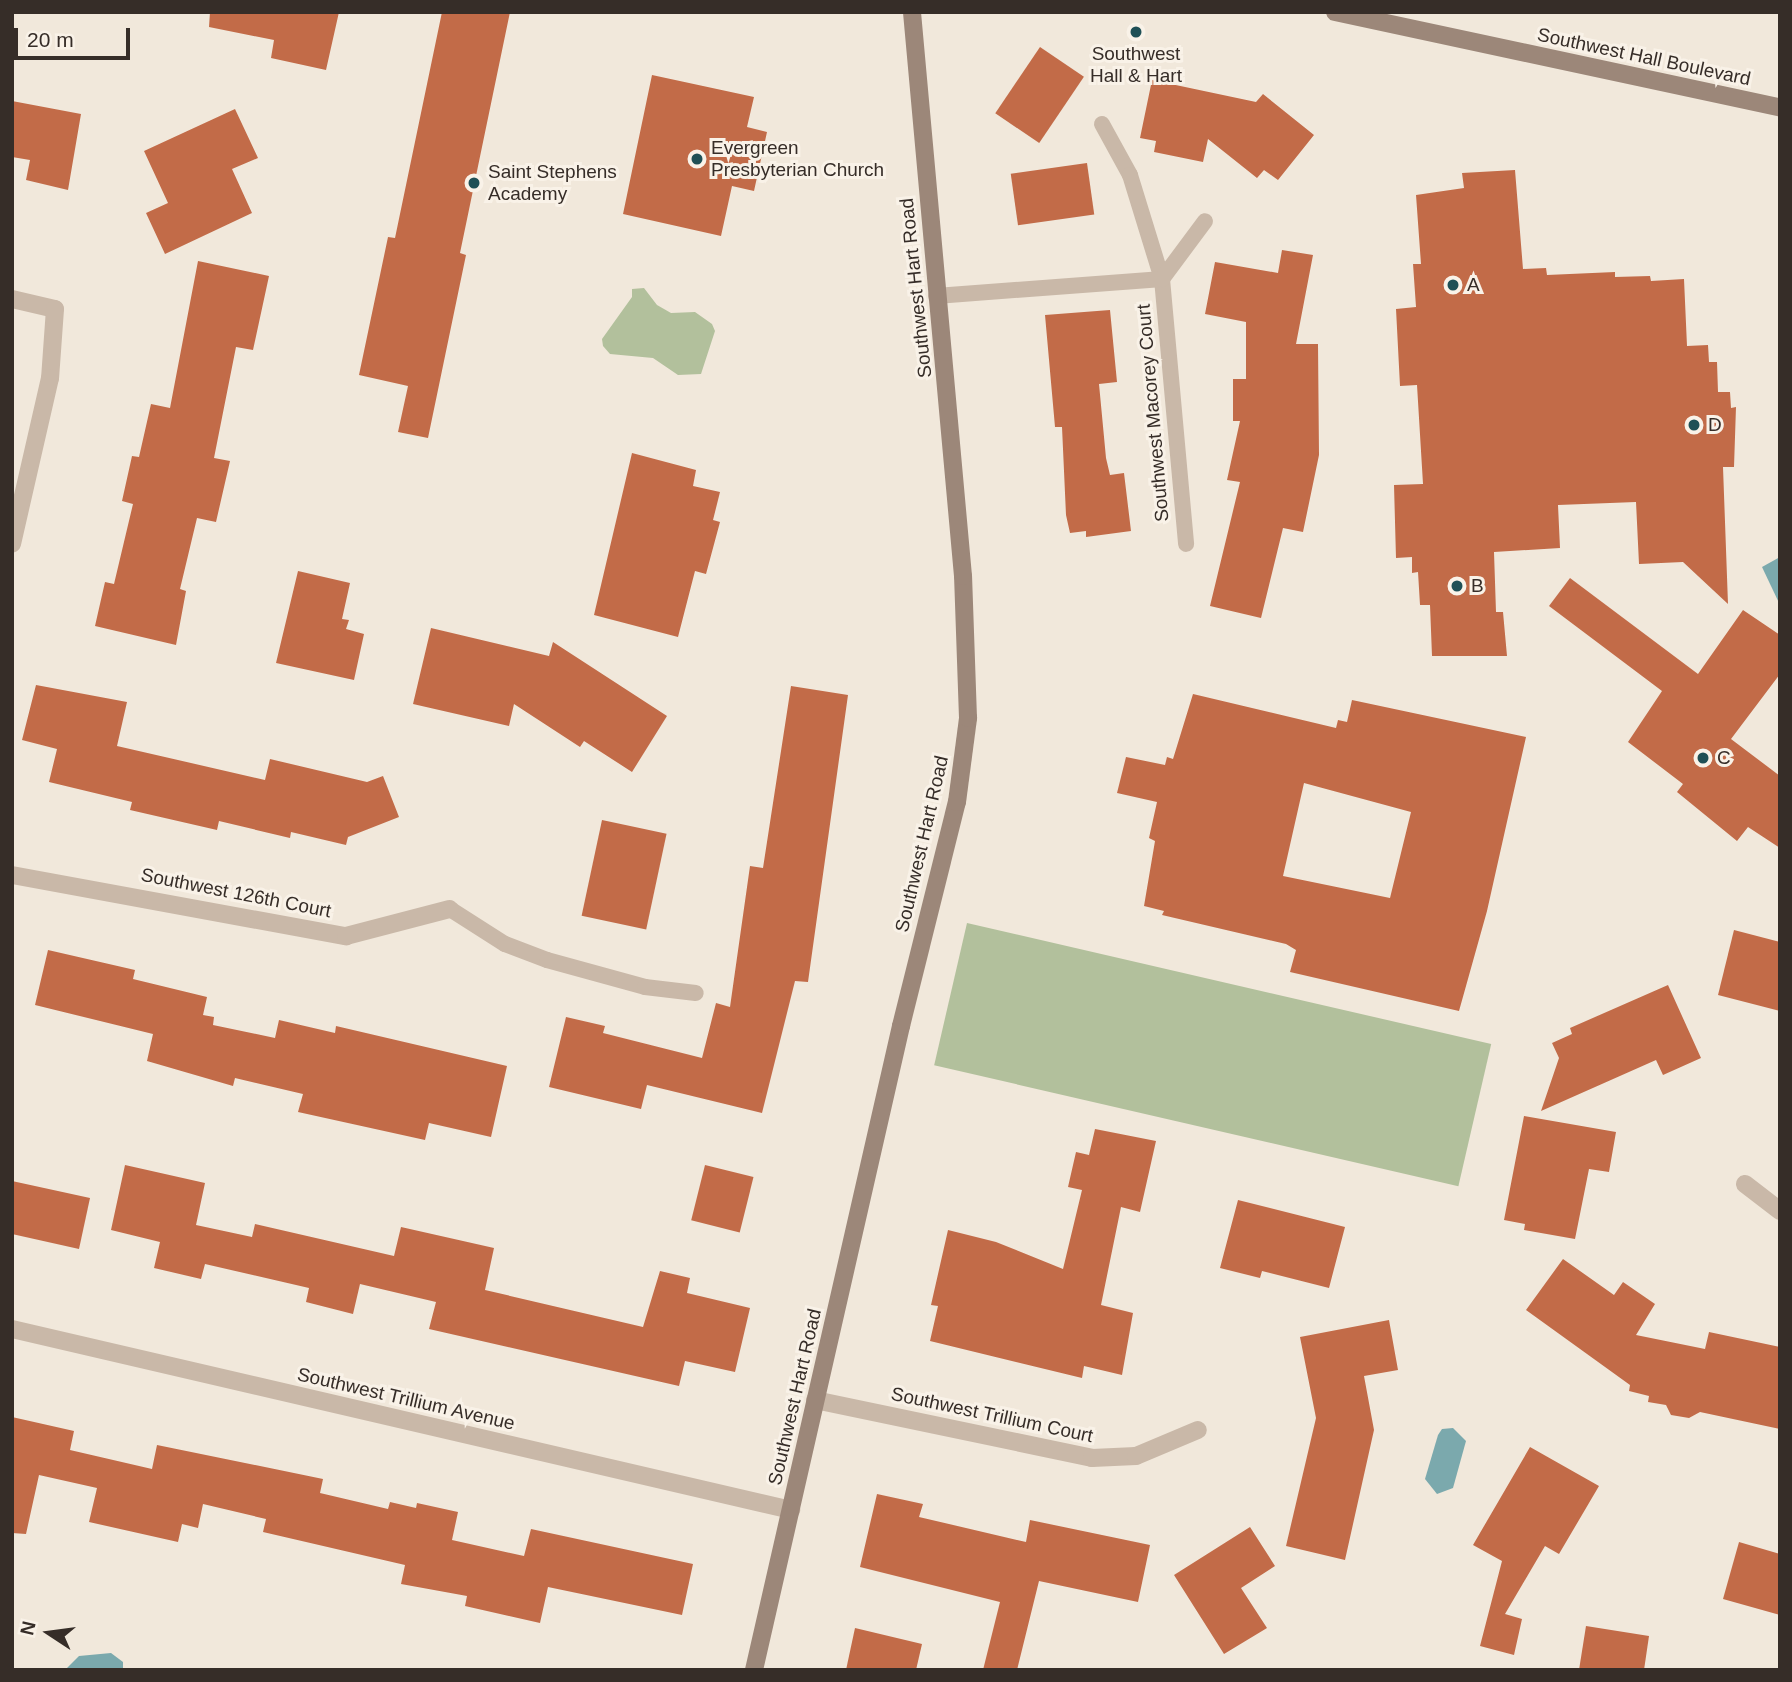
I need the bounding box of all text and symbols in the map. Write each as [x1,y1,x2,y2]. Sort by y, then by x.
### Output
scale bar [18,14,133,58]
street label: Southwest Hall Boulevard [1535,23,1753,91]
marker: Southwest Hall & Hart [1128,24,1144,40]
text: 20 m [27,28,74,51]
place label: Southwest Hall & Hart [1090,43,1182,87]
place label: Evergreen Presbyterian Church [711,137,884,181]
marker: Evergreen Presbyterian Church [689,151,705,167]
place label: Saint Stephens Academy [488,161,617,205]
marker: Saint Stephens Academy [466,175,482,191]
street label: Southwest Hart Road [895,197,937,379]
place label: A [1467,274,1480,296]
marker: A [1445,277,1461,293]
street label: Southwest Macorey Court [1132,303,1174,523]
place label: D [1708,414,1722,436]
marker: D [1686,417,1702,433]
place label: B [1471,575,1484,597]
marker: B [1449,578,1465,594]
place label: C [1717,747,1731,769]
marker: C [1695,750,1711,766]
street label: Southwest Hart Road [891,753,953,935]
street label: Southwest 126th Court [139,863,333,923]
street label: Southwest Hart Road [764,1306,826,1488]
street label: Southwest Trillium Avenue [294,1363,518,1435]
street label: Southwest Trillium Court [889,1382,1095,1448]
north arrow [14,1598,84,1668]
text: N [16,1619,40,1637]

